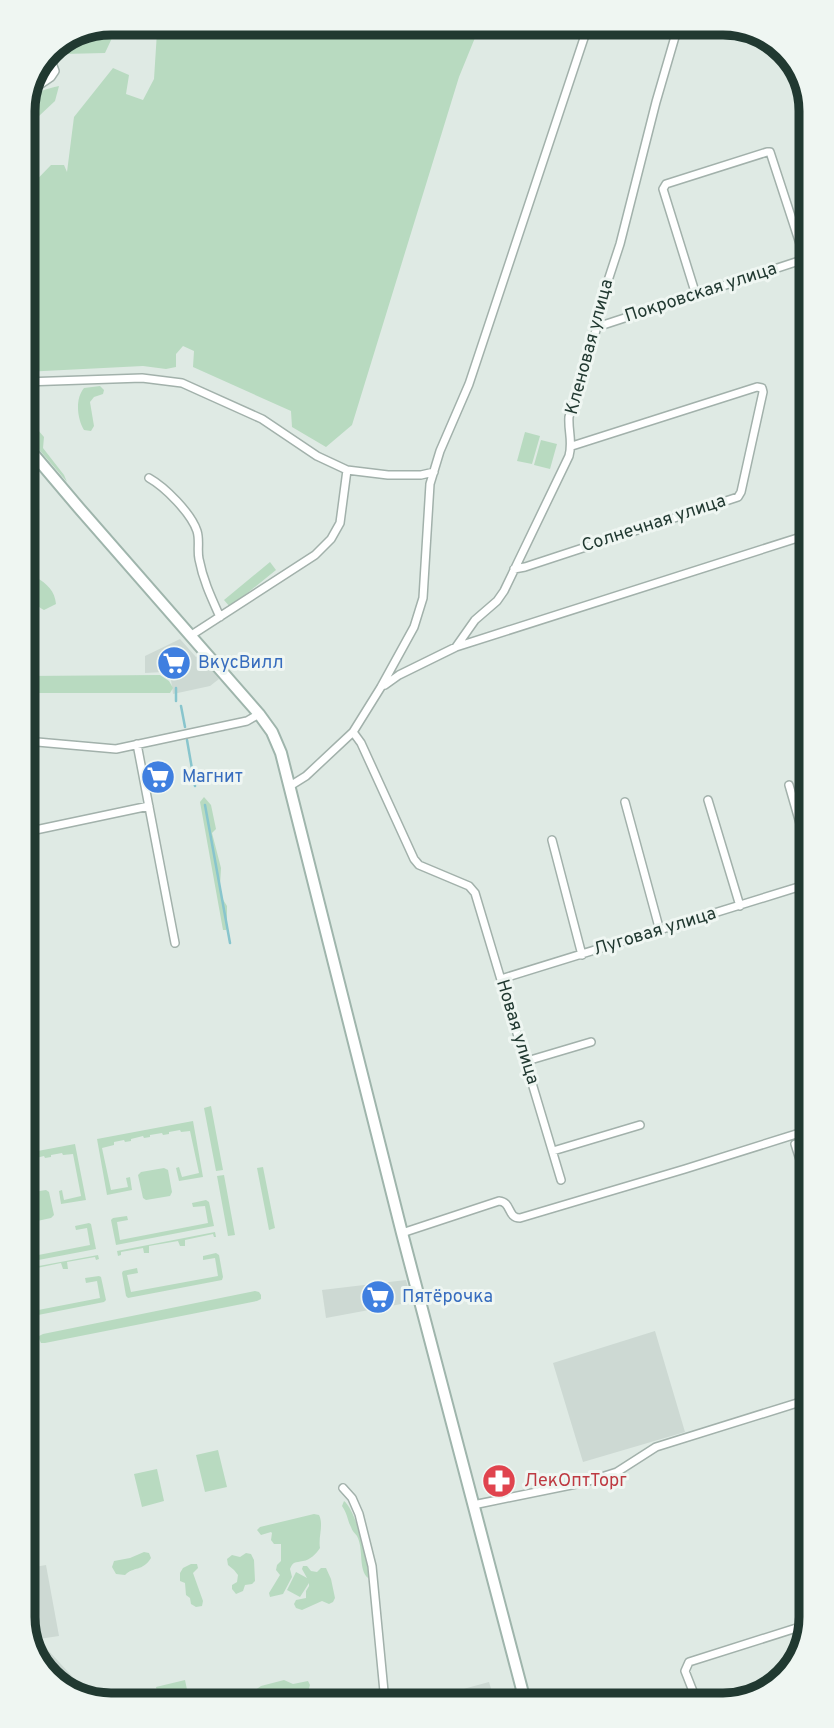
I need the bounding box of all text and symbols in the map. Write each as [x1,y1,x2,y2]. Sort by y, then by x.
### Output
street label: Покровская улица [622,258,780,328]
street label: Кленовая улица [561,277,619,417]
street label: Солнечная улица [579,490,729,558]
supermarket icon: ВкусВилл [155,644,193,682]
place label: ВкусВилл [198,652,283,675]
supermarket icon: Магнит [139,758,177,796]
place label: Магнит [182,766,243,789]
street label: Луговая улица [591,902,719,962]
street label: Новая улица [490,977,544,1087]
supermarket icon: Пятёрочка [359,1278,397,1316]
place label: Пятёрочка [402,1286,493,1309]
pharmacy icon: ЛекОптТорг [480,1462,518,1500]
place label: ЛекОптТорг [524,1470,627,1493]

